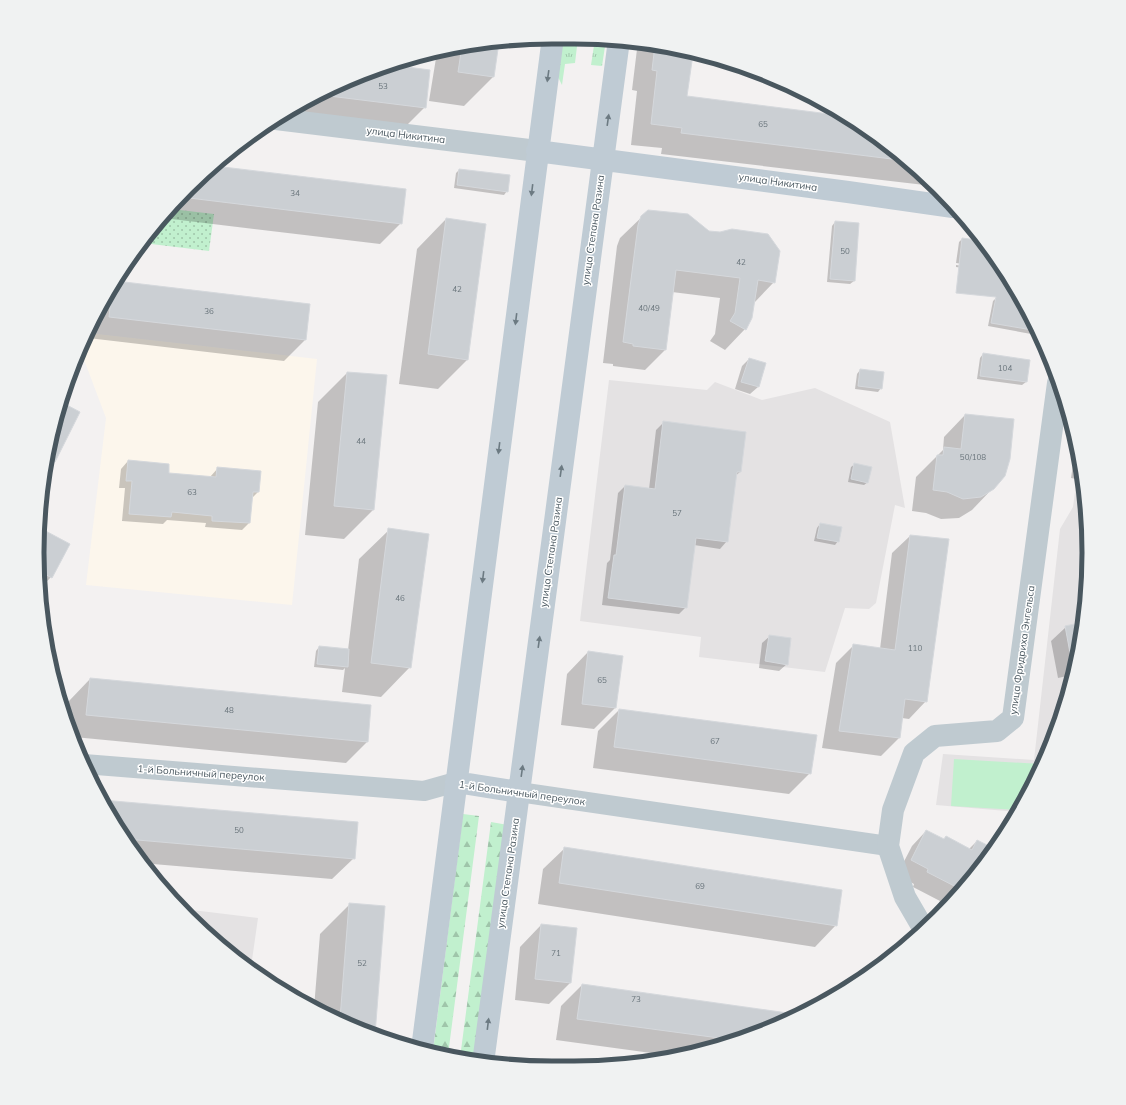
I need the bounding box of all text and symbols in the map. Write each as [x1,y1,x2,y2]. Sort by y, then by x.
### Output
one-way arrow [545,70,551,82]
house number: 53 [378,81,388,91]
one-way arrow [605,114,611,126]
house number: 65 [758,119,768,129]
street label: улица Никитина [366,124,446,146]
street label: улица Никитина [738,170,818,194]
street label: улица Степана Разина [579,174,607,286]
one-way arrow [529,184,535,196]
house number: 34 [290,188,300,198]
house number: 50 [840,246,850,256]
house number: 42 [736,257,746,267]
house number: 42 [452,284,462,294]
house number: 40/49 [638,303,660,313]
house number: 36 [204,306,214,316]
one-way arrow [512,313,519,325]
house number: 104 [998,363,1012,373]
house number: 44 [356,436,366,446]
one-way arrow [496,442,502,454]
house number: 50/108 [960,452,986,462]
one-way arrow [558,465,564,477]
house number: 63 [187,487,197,497]
street label: улица Степана Разина [537,496,565,608]
house number: 57 [672,508,682,518]
one-way arrow [479,571,486,583]
street label: улица Фридриха Энгельса [1007,585,1037,715]
house number: 46 [395,593,405,603]
one-way arrow [536,636,542,648]
house number: 110 [908,643,922,653]
house number: 65 [597,675,607,685]
house number: 48 [224,705,234,715]
house number: 67 [710,736,720,746]
street label: 1-й Больничный переулок [137,762,266,784]
one-way arrow [519,765,525,777]
street label: 1-й Больничный переулок [458,778,587,808]
street label: улица Степана Разина [494,817,522,929]
house number: 50 [234,825,244,835]
house number: 69 [695,881,705,891]
house number: 71 [551,948,561,958]
house number: 52 [357,958,367,968]
house number: 73 [631,994,641,1004]
one-way arrow [485,1018,491,1031]

